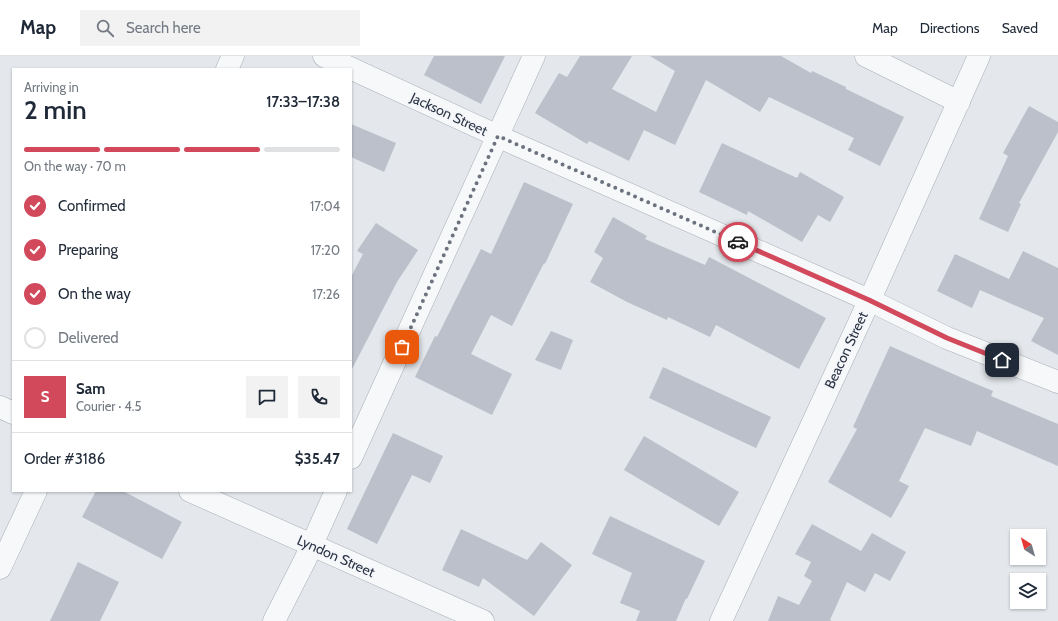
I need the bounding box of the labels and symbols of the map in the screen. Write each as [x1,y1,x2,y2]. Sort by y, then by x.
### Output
street label: Jackson Street [407,88,491,140]
courier [718,222,758,262]
street label: Beacon Street [820,308,872,391]
pin [385,330,419,364]
pin [985,343,1019,377]
north arrow [1010,529,1046,565]
street label: Lyndon Street [294,531,378,581]

